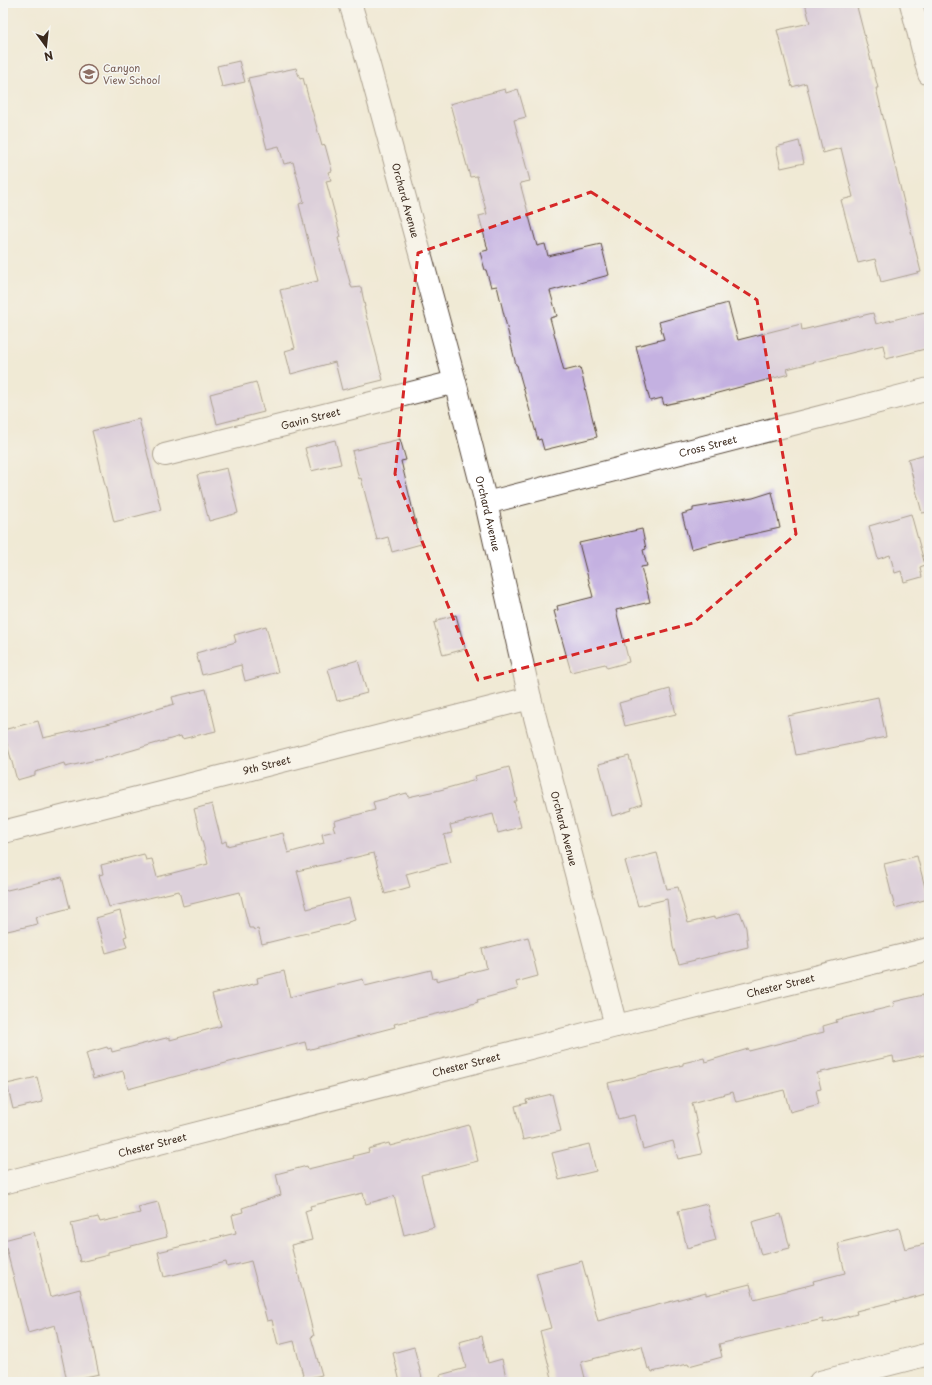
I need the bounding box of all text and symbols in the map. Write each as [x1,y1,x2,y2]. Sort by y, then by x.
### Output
north arrow [26,26,66,66]
text: N [42,47,55,66]
place label: Canyon View School [103,60,160,87]
school or university icon: Canyon View School [78,63,100,85]
street label: Orchard Avenue [389,161,424,240]
street label: Gavin Street [279,403,342,433]
street label: Cross Street [677,431,738,460]
street label: Orchard Avenue [472,474,505,553]
street label: 9th Street [241,751,292,778]
street label: Orchard Avenue [548,789,582,868]
street label: Chester Street [745,969,816,1001]
street label: Chester Street [430,1048,502,1080]
street label: Chester Street [116,1128,188,1160]

